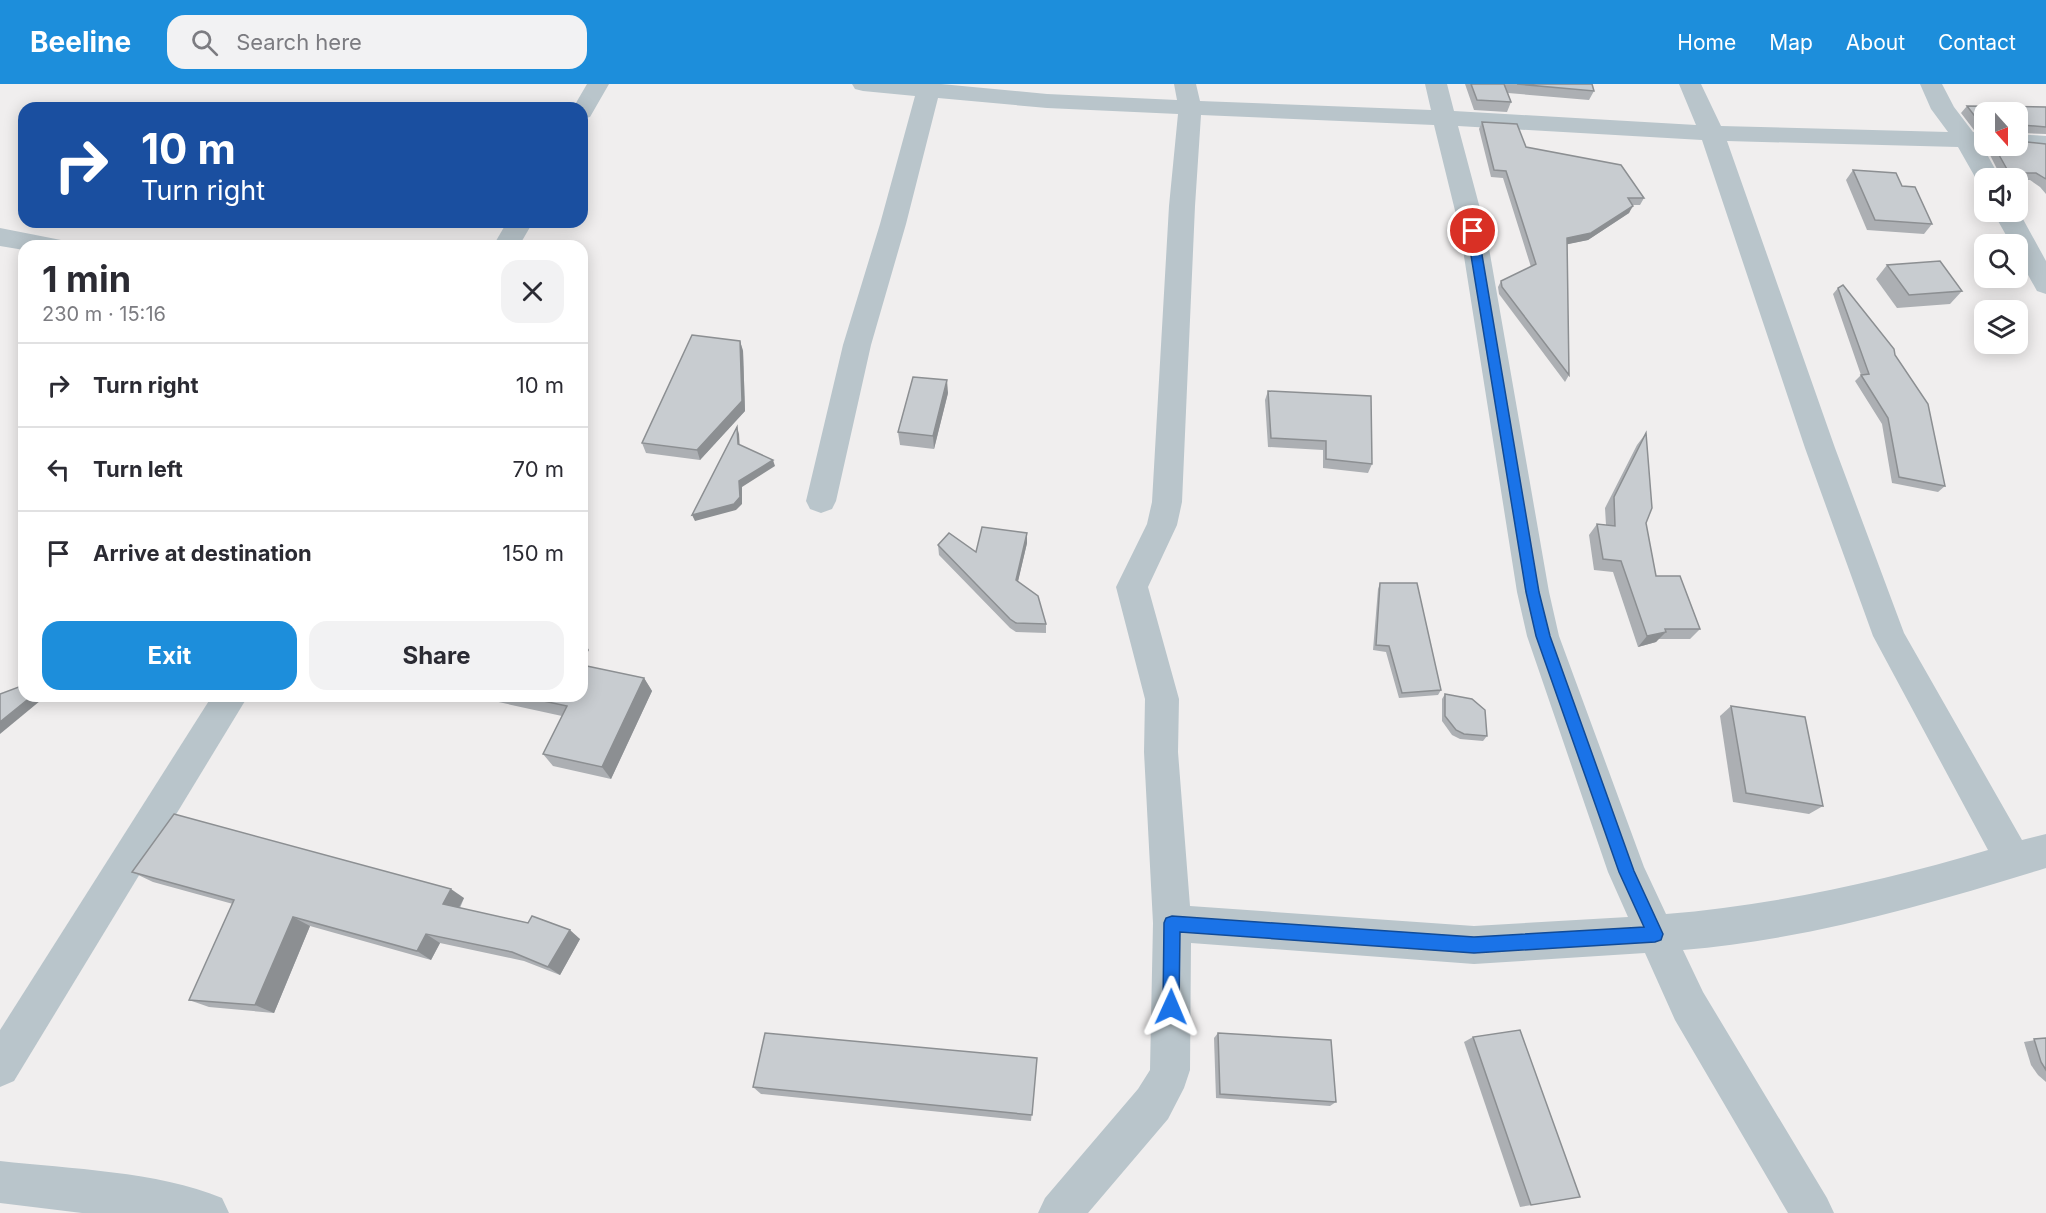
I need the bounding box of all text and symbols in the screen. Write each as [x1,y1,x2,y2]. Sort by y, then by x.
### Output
search box [167,15,587,69]
text: Beeline [30,25,131,59]
icon: search [188,26,221,59]
text: Search here [236,29,362,55]
text: Home [1677,30,1736,55]
text: Map [1769,30,1813,55]
text: About [1846,30,1905,55]
text: Contact [1938,30,2016,55]
north arrow [1974,102,2028,156]
map controls [1974,102,2028,354]
text: 10 m [141,123,236,174]
icon: right [42,126,120,204]
button: sound [1974,168,2028,222]
text: Turn right [141,174,265,207]
pin [1447,205,1498,256]
icon: arrive [1456,214,1489,247]
button: search [1974,234,2028,288]
text: 1 min [42,257,131,301]
button: close [501,260,564,323]
button: layers [1974,300,2028,354]
text: 230 m · 15:16 [42,302,166,326]
icon: right [42,369,75,402]
text: Turn right [93,372,199,398]
text: 10 m [516,372,564,398]
icon: left [42,453,75,486]
text: Turn left [93,456,183,482]
text: 70 m [513,456,564,482]
icon: arrive [42,537,75,570]
text: Arrive at destination [93,540,312,566]
text: 150 m [502,540,564,566]
button: Exit [42,621,297,690]
button: Share [309,621,564,690]
position arrow [1139,975,1203,1039]

